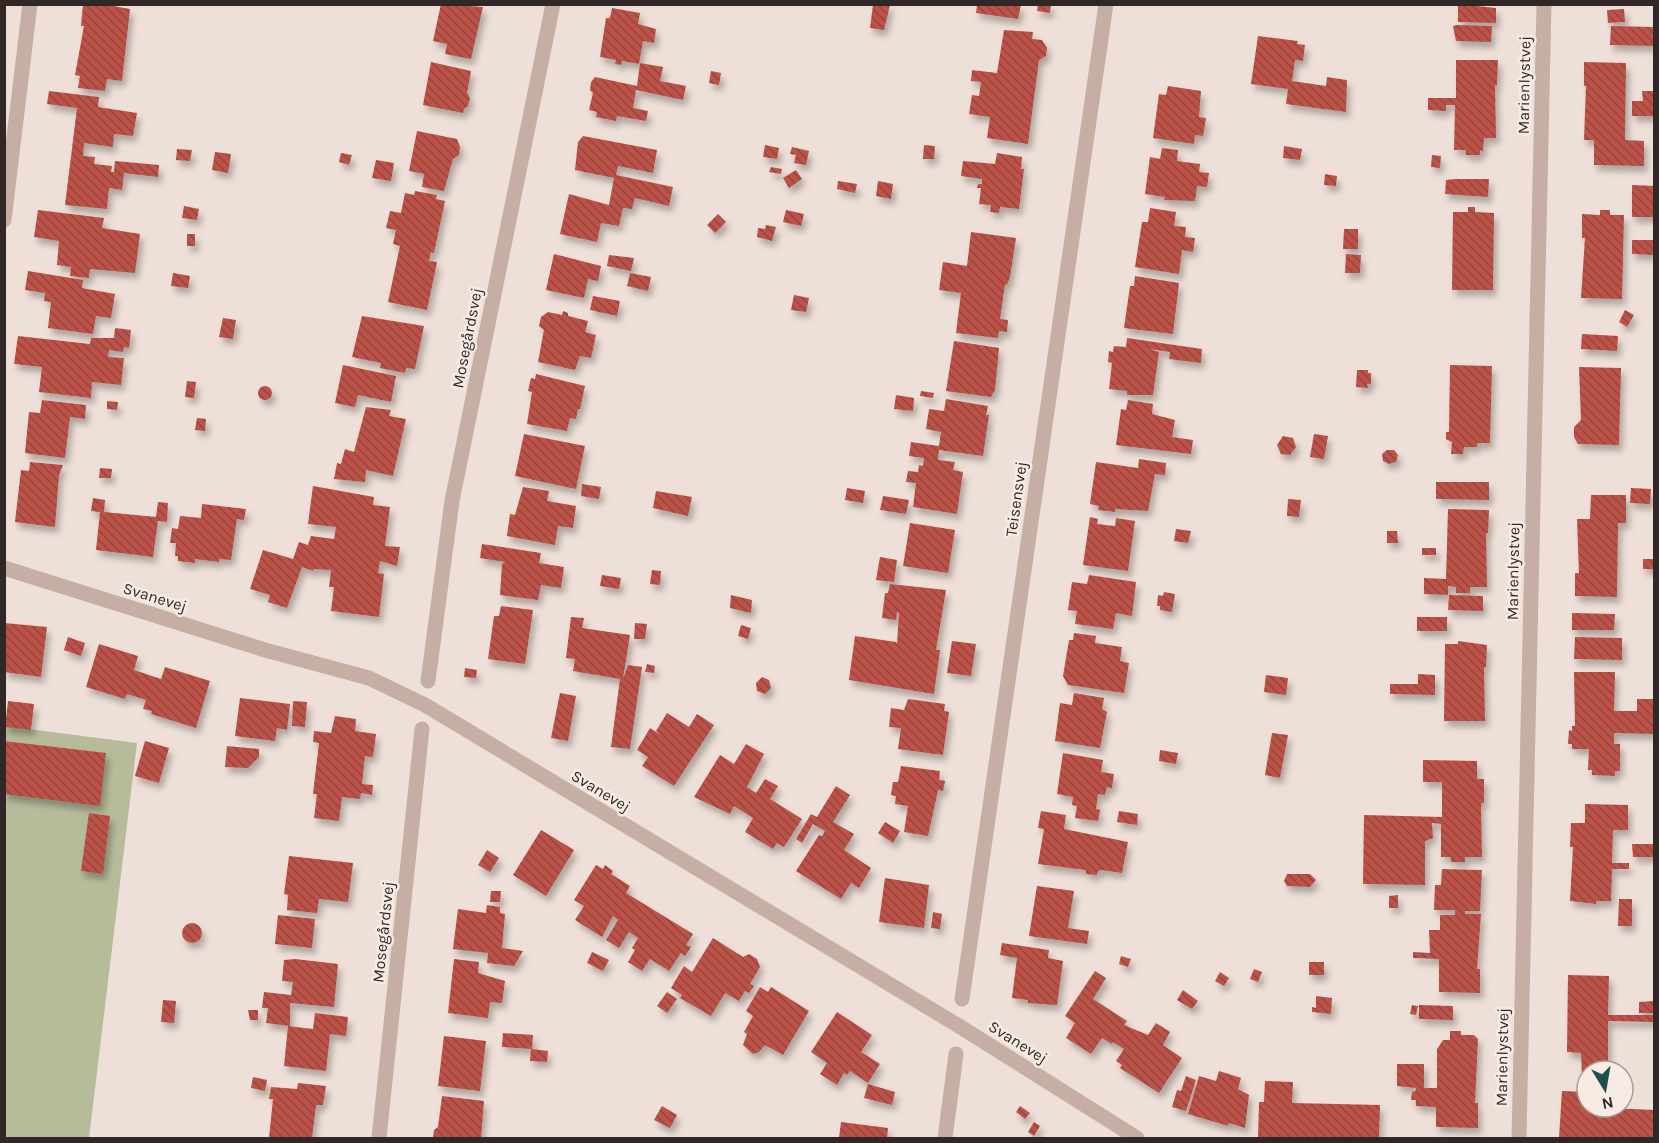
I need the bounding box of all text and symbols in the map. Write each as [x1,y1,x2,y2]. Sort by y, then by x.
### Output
street label: Marienlystvej [1514,36,1534,134]
street label: Mosegårdsvej [448,286,486,390]
street label: Teisensvej [1001,460,1031,538]
street label: Marienlystvej [1503,522,1523,620]
street label: Svanevej [121,578,189,616]
street label: Svanevej [568,766,634,816]
street label: Mosegårdsvej [368,880,398,984]
street label: Marienlystvej [1492,1008,1512,1106]
street label: Svanevej [985,1017,1051,1067]
north arrow [1575,1059,1635,1119]
text: N [1600,1093,1615,1114]

